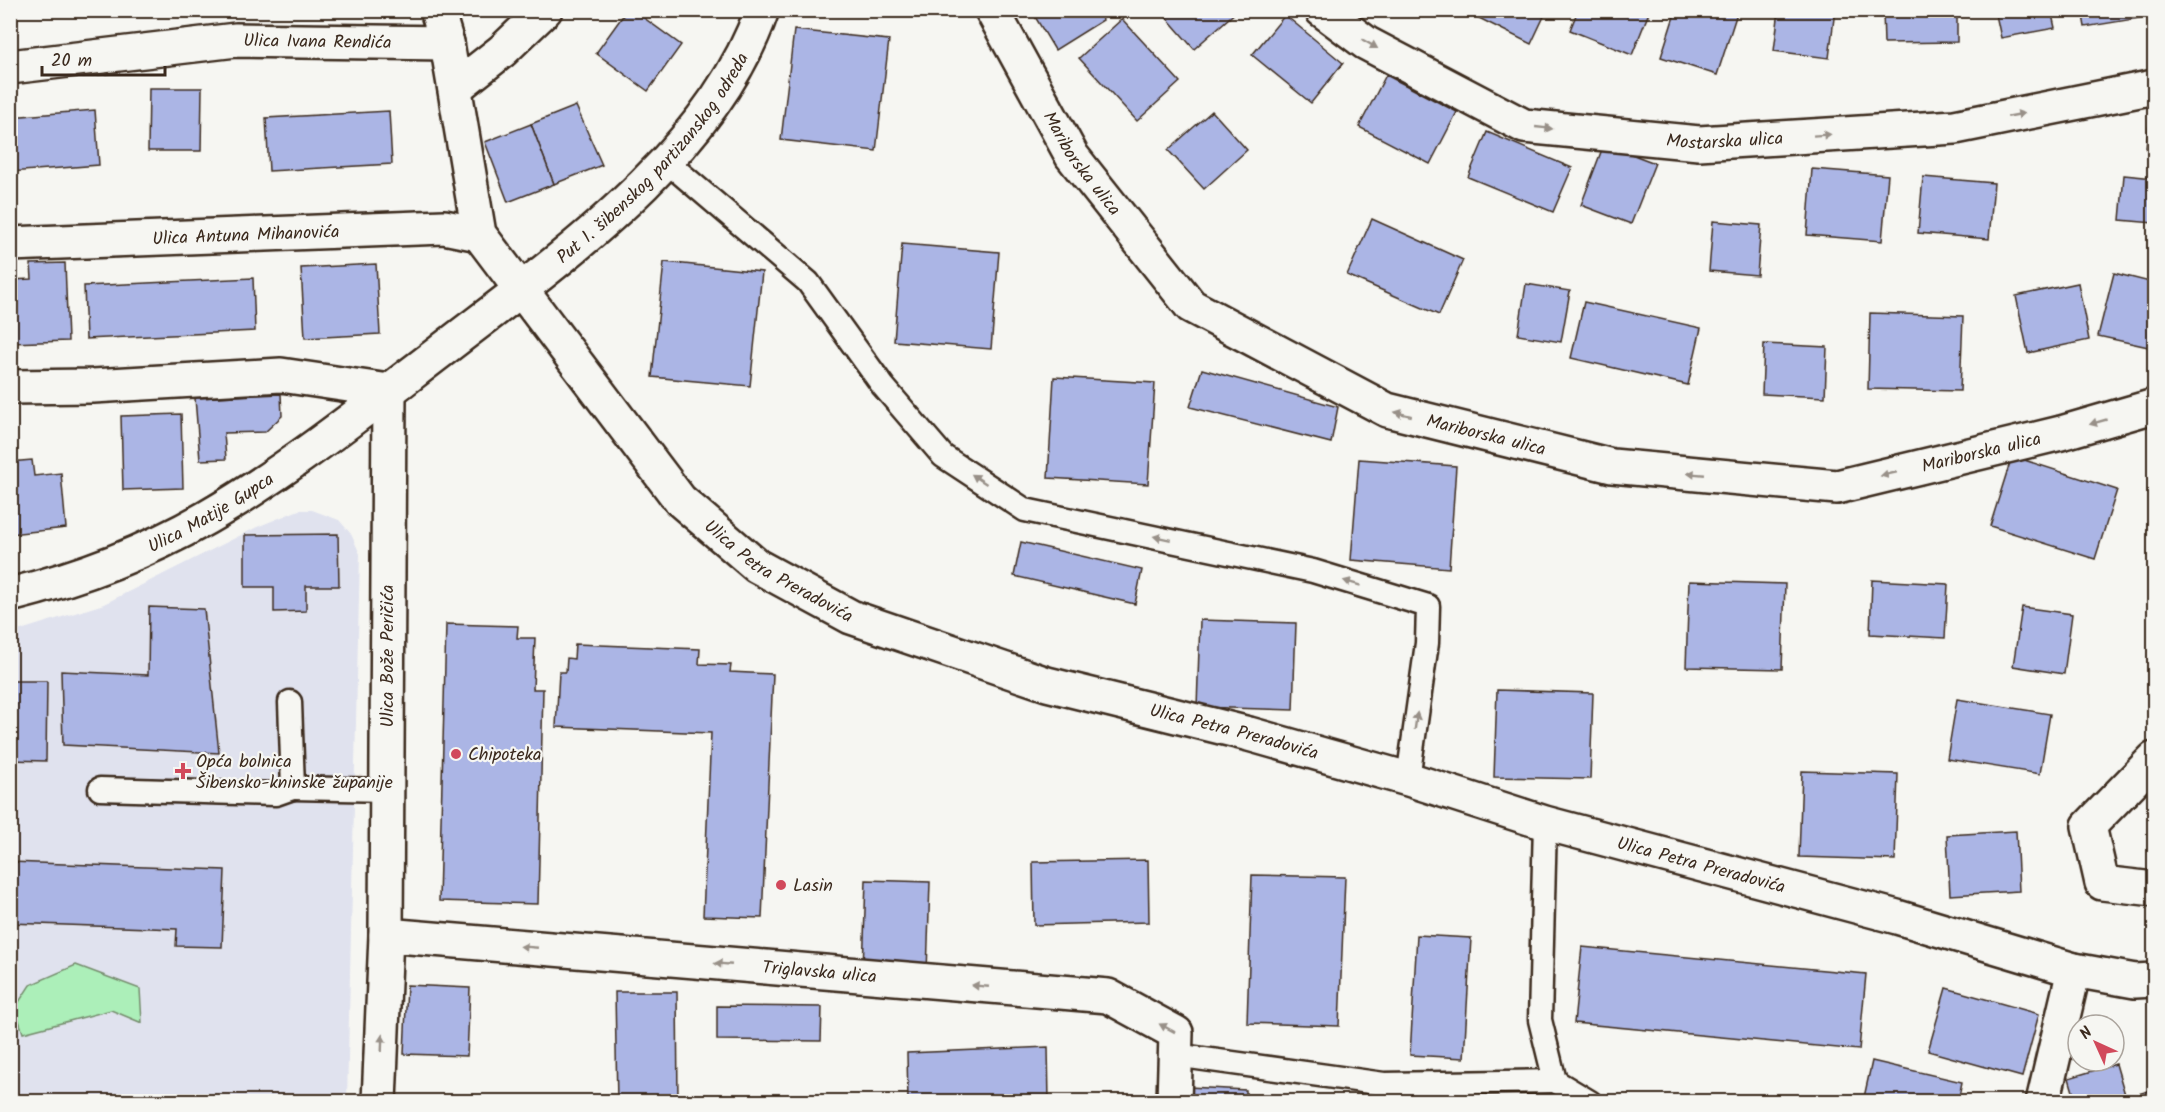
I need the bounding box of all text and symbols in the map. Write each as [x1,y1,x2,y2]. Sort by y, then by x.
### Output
street label: Ulica Ivana Rendića [243,27,392,58]
scale bar [42,39,165,77]
one-way arrow [1362,39,1379,49]
text: 20 m [51,47,92,76]
street label: Put 1. šibenskog partizanskog odreda [551,48,757,272]
street label: Mariborska ulica [1034,106,1127,223]
one-way arrow [2006,110,2025,119]
one-way arrow [1535,123,1554,133]
street label: Mostarska ulica [1665,125,1784,159]
one-way arrow [1813,131,1832,140]
street label: Ulica Antuna Mihanovića [152,218,340,254]
street label: Mariborska ulica [1423,407,1549,465]
one-way arrow [1393,409,1412,419]
one-way arrow [2089,418,2107,427]
street label: Mariborska ulica [1919,425,2044,482]
street label: Ulica Matije Gupca [143,466,281,562]
one-way arrow [1686,469,1705,479]
one-way arrow [1880,470,1898,480]
one-way arrow [971,474,987,485]
street label: Ulica Petra Preradovića [697,513,858,631]
one-way arrow [1153,533,1171,543]
one-way arrow [1343,578,1361,587]
street label: Ulica Bože Peričića [374,585,403,727]
street label: Ulica Petra Preradovića [1146,697,1321,769]
one-way arrow [1411,712,1420,731]
place label: Chipoteka [468,741,541,770]
marker: Chipoteka [449,747,463,761]
place label: Opća bolnica Šibensko-kninske županije [196,748,393,798]
marker: Opća bolnica Šibensko-kninske županije [174,762,192,780]
street label: Ulica Petra Preradovića [1613,830,1788,903]
place label: Lasin [793,872,833,901]
marker: Lasin [774,878,788,892]
one-way arrow [519,942,538,952]
street label: Triglavska ulica [761,954,878,992]
one-way arrow [713,959,732,968]
one-way arrow [971,981,990,990]
north arrow [2066,1013,2126,1073]
text: N [2074,1021,2099,1046]
one-way arrow [1158,1023,1175,1033]
one-way arrow [377,1034,386,1053]

